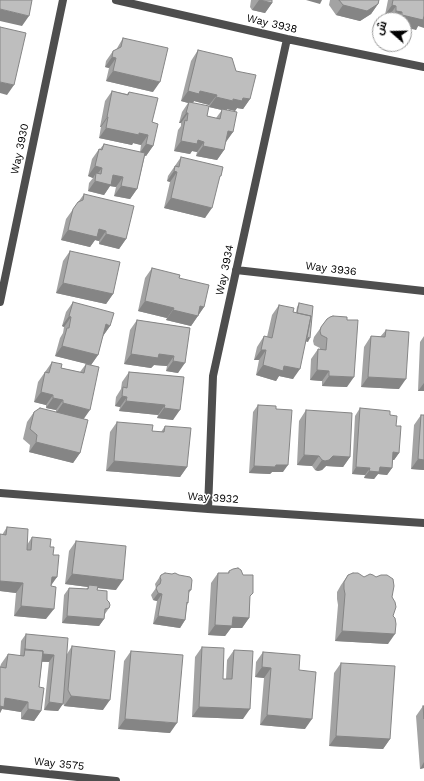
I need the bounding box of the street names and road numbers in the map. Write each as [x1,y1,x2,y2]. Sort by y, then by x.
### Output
street label: Way 3938 [245,12,299,36]
street label: Way 3930 [8,122,32,176]
street label: Way 3934 [213,243,237,297]
street label: Way 3936 [305,259,357,279]
street label: Way 3932 [187,490,239,506]
street label: Way 3575 [33,755,85,773]

